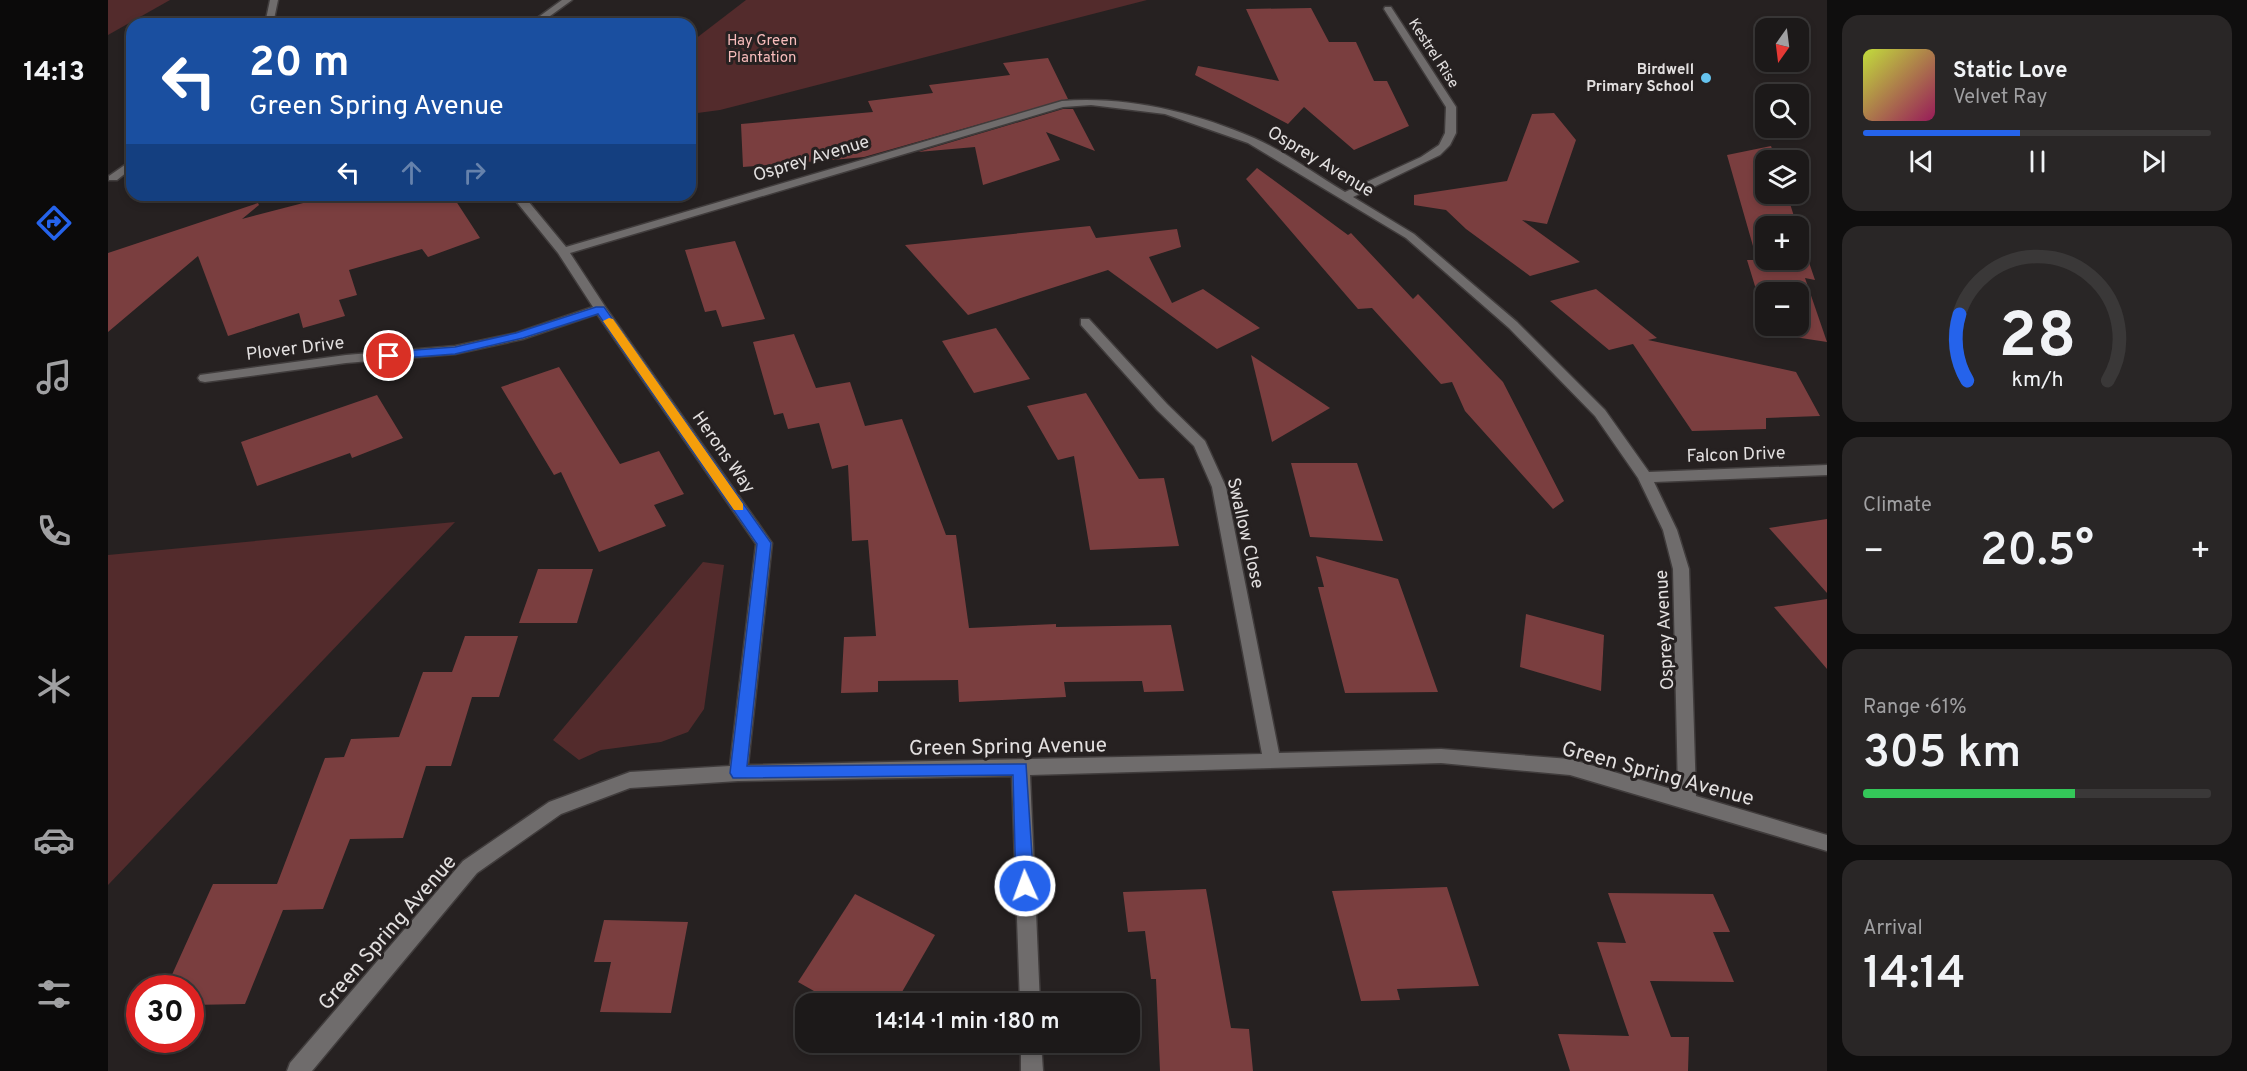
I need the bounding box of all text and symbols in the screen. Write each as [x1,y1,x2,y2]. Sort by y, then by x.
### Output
street label: Kestrel Rise [1403,15,1462,92]
north arrow [1755,18,1809,72]
map controls [1755,18,1809,336]
park label: Hay Green Plantation [727,32,797,68]
text: 20 m [249,38,350,91]
icon: left [150,42,228,120]
text: 14:13 [23,56,85,90]
text: Static Love [1953,58,2067,85]
place label: Birdwell Primary School [1586,61,1694,97]
marker: Birdwell Primary School [1699,71,1713,85]
button: search [1755,84,1809,138]
text: Velvet Ray [1953,85,2047,111]
text: Green Spring Avenue [249,90,504,124]
street label: Osprey Avenue [1263,121,1378,203]
street label: Osprey Avenue [751,131,872,188]
icon: previous [1905,145,1938,178]
icon: pause [2021,145,2054,178]
icon: next [2137,145,2170,178]
button: layers [1755,150,1809,204]
icon: left [332,156,365,189]
icon: ahead [395,156,428,189]
icon: right [458,156,491,189]
icon: directions [33,202,75,244]
button: + [1755,216,1809,270]
button: − [1755,282,1809,336]
text: 28 [1998,300,2076,379]
pin [363,330,414,381]
street label: Plover Drive [245,332,346,367]
icon: arrive [372,339,405,372]
icon: music [33,356,75,398]
text: km/h [2011,368,2063,395]
street label: Herons Way [686,407,759,498]
street label: Falcon Drive [1686,442,1786,469]
street label: Swallow Close [1221,476,1268,591]
text: Climate [1863,493,1932,519]
icon: phone [33,510,75,552]
text: 20.5° [1980,524,2094,581]
text: − [1863,532,1884,574]
text: + [2190,532,2211,574]
street label: Osprey Avenue [1651,569,1680,691]
icon: climate [33,665,75,707]
text: Range · 61% [1863,695,1967,721]
text: 305 km [1863,726,2021,783]
street label: Green Spring Avenue [909,732,1107,763]
street label: Green Spring Avenue [1558,736,1757,813]
icon: car [33,819,75,861]
street label: Green Spring Avenue [313,849,463,1017]
position arrow [993,854,1057,918]
text: Arrival [1863,916,1923,942]
text: 14:14 [1863,947,1966,1004]
icon: filters [33,973,75,1015]
speed limit sign: 30 [126,975,204,1053]
text: 14:14 · 1 min · 180 m [875,1009,1060,1036]

